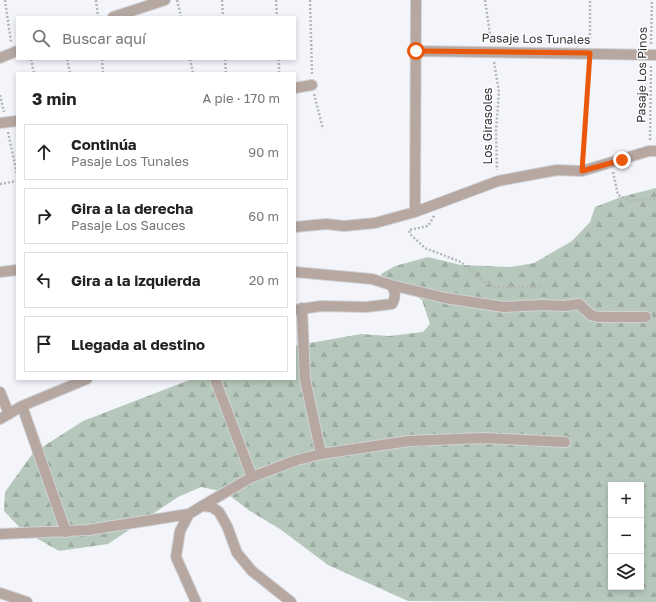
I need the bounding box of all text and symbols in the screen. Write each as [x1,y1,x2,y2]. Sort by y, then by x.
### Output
search box [16,16,296,60]
icon: search [30,27,52,49]
street label: Pasaje Los Pinos [633,27,650,123]
text: Buscar aquí [62,29,146,47]
street label: Pasaje Los Tunales [481,30,591,47]
route start [407,42,425,60]
text: 3 min [32,88,76,109]
street label: Los Girasoles [480,88,495,164]
text: A pie · 170 m [203,90,280,106]
text: Continúa [71,135,137,153]
icon: ahead [33,141,55,163]
text: 90 m [248,144,279,160]
route end [613,151,631,169]
text: Pasaje Los Tunales [71,153,189,169]
text: Gira a la derecha [71,199,193,217]
icon: right [33,205,55,227]
text: 60 m [248,208,279,224]
text: Pasaje Los Sauces [71,217,186,233]
icon: left [33,269,55,291]
text: Gira a la izquierda [71,271,201,289]
text: 20 m [249,272,279,288]
icon: arrive [33,333,55,355]
text: Llegada al destino [71,335,205,353]
map controls [608,482,644,590]
button: + [608,482,644,518]
button: − [608,518,644,554]
button: layers [608,554,644,590]

